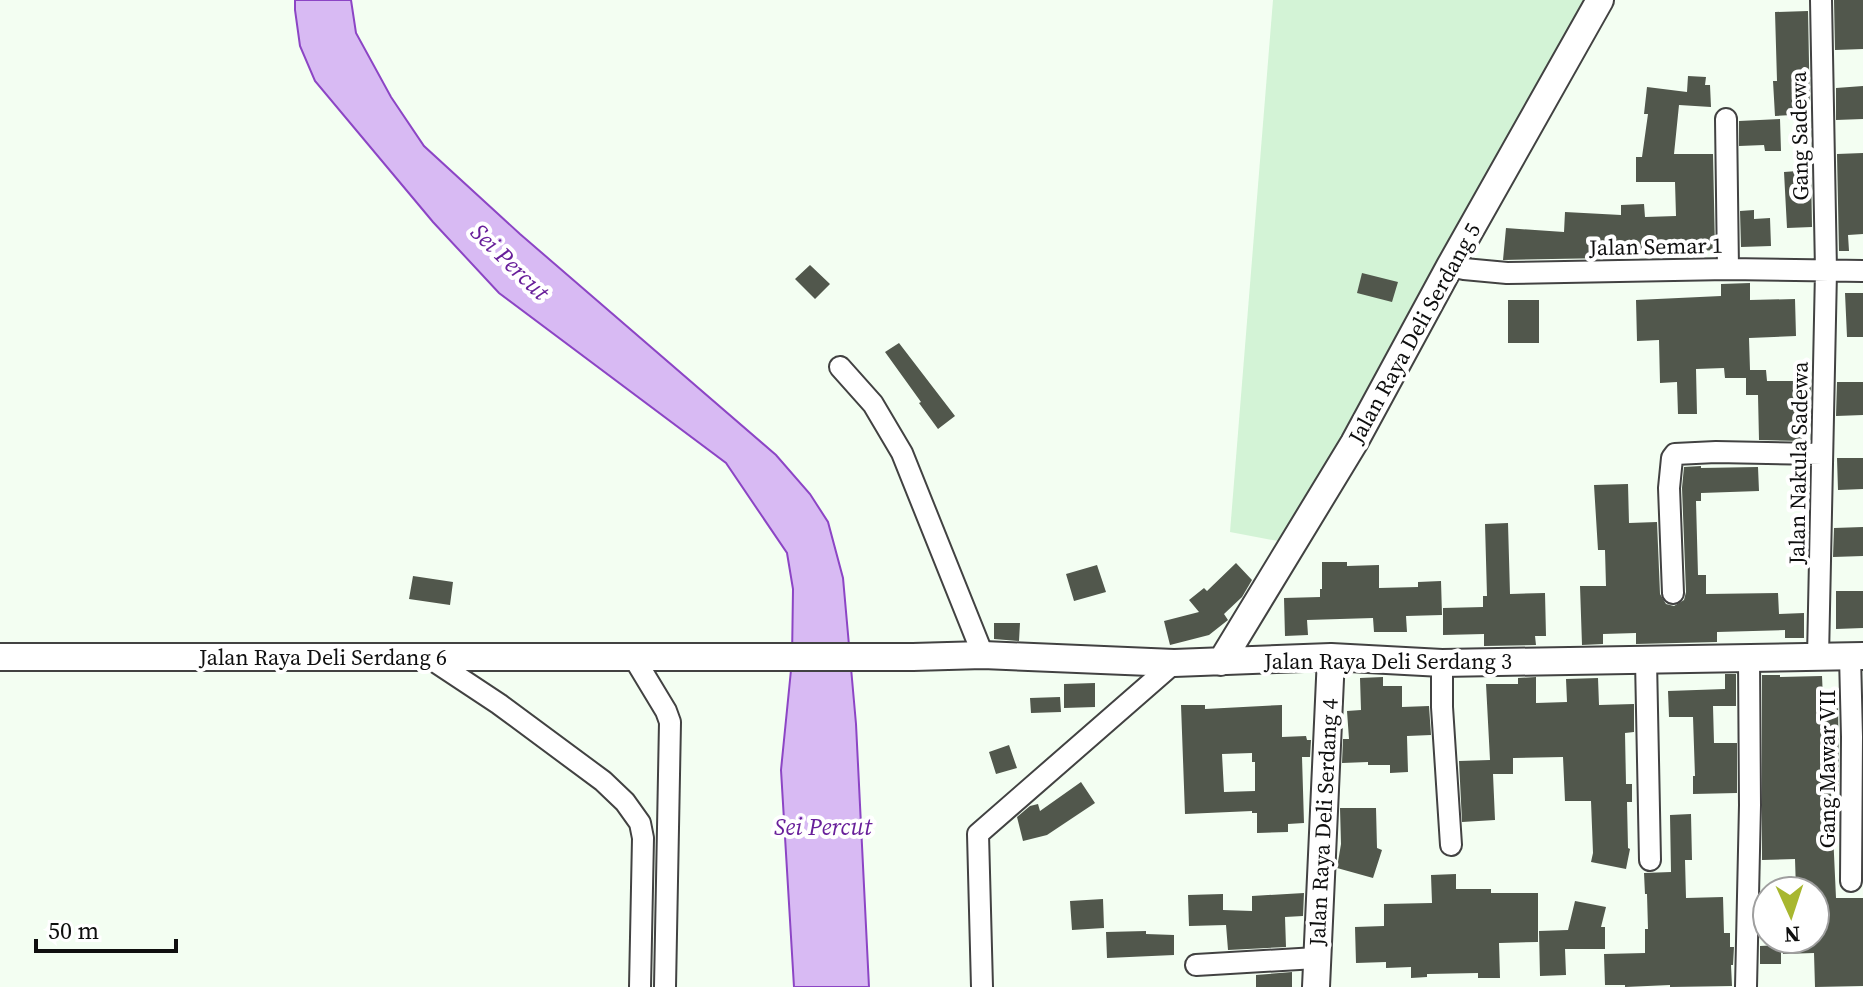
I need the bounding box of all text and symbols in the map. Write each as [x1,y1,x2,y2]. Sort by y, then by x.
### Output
street label: Gang Sadewa [1783,70,1815,201]
water label: Sei Percut [464,216,558,308]
street label: Jalan Raya Deli Serdang 5 [1340,217,1487,450]
street label: Jalan Semar 1 [1588,230,1723,262]
street label: Jalan Nakula Sadewa [1781,360,1815,566]
street label: Jalan Raya Deli Serdang 6 [198,642,447,672]
street label: Jalan Raya Deli Serdang 3 [1263,646,1512,676]
street label: Gang Mawar VII [1812,690,1842,848]
street label: Jalan Raya Deli Serdang 4 [1301,697,1344,948]
water label: Sei Percut [774,810,873,843]
north arrow [1751,875,1831,955]
scale bar [36,903,176,953]
text: 50 m [48,914,99,947]
text: N [1783,920,1801,950]

